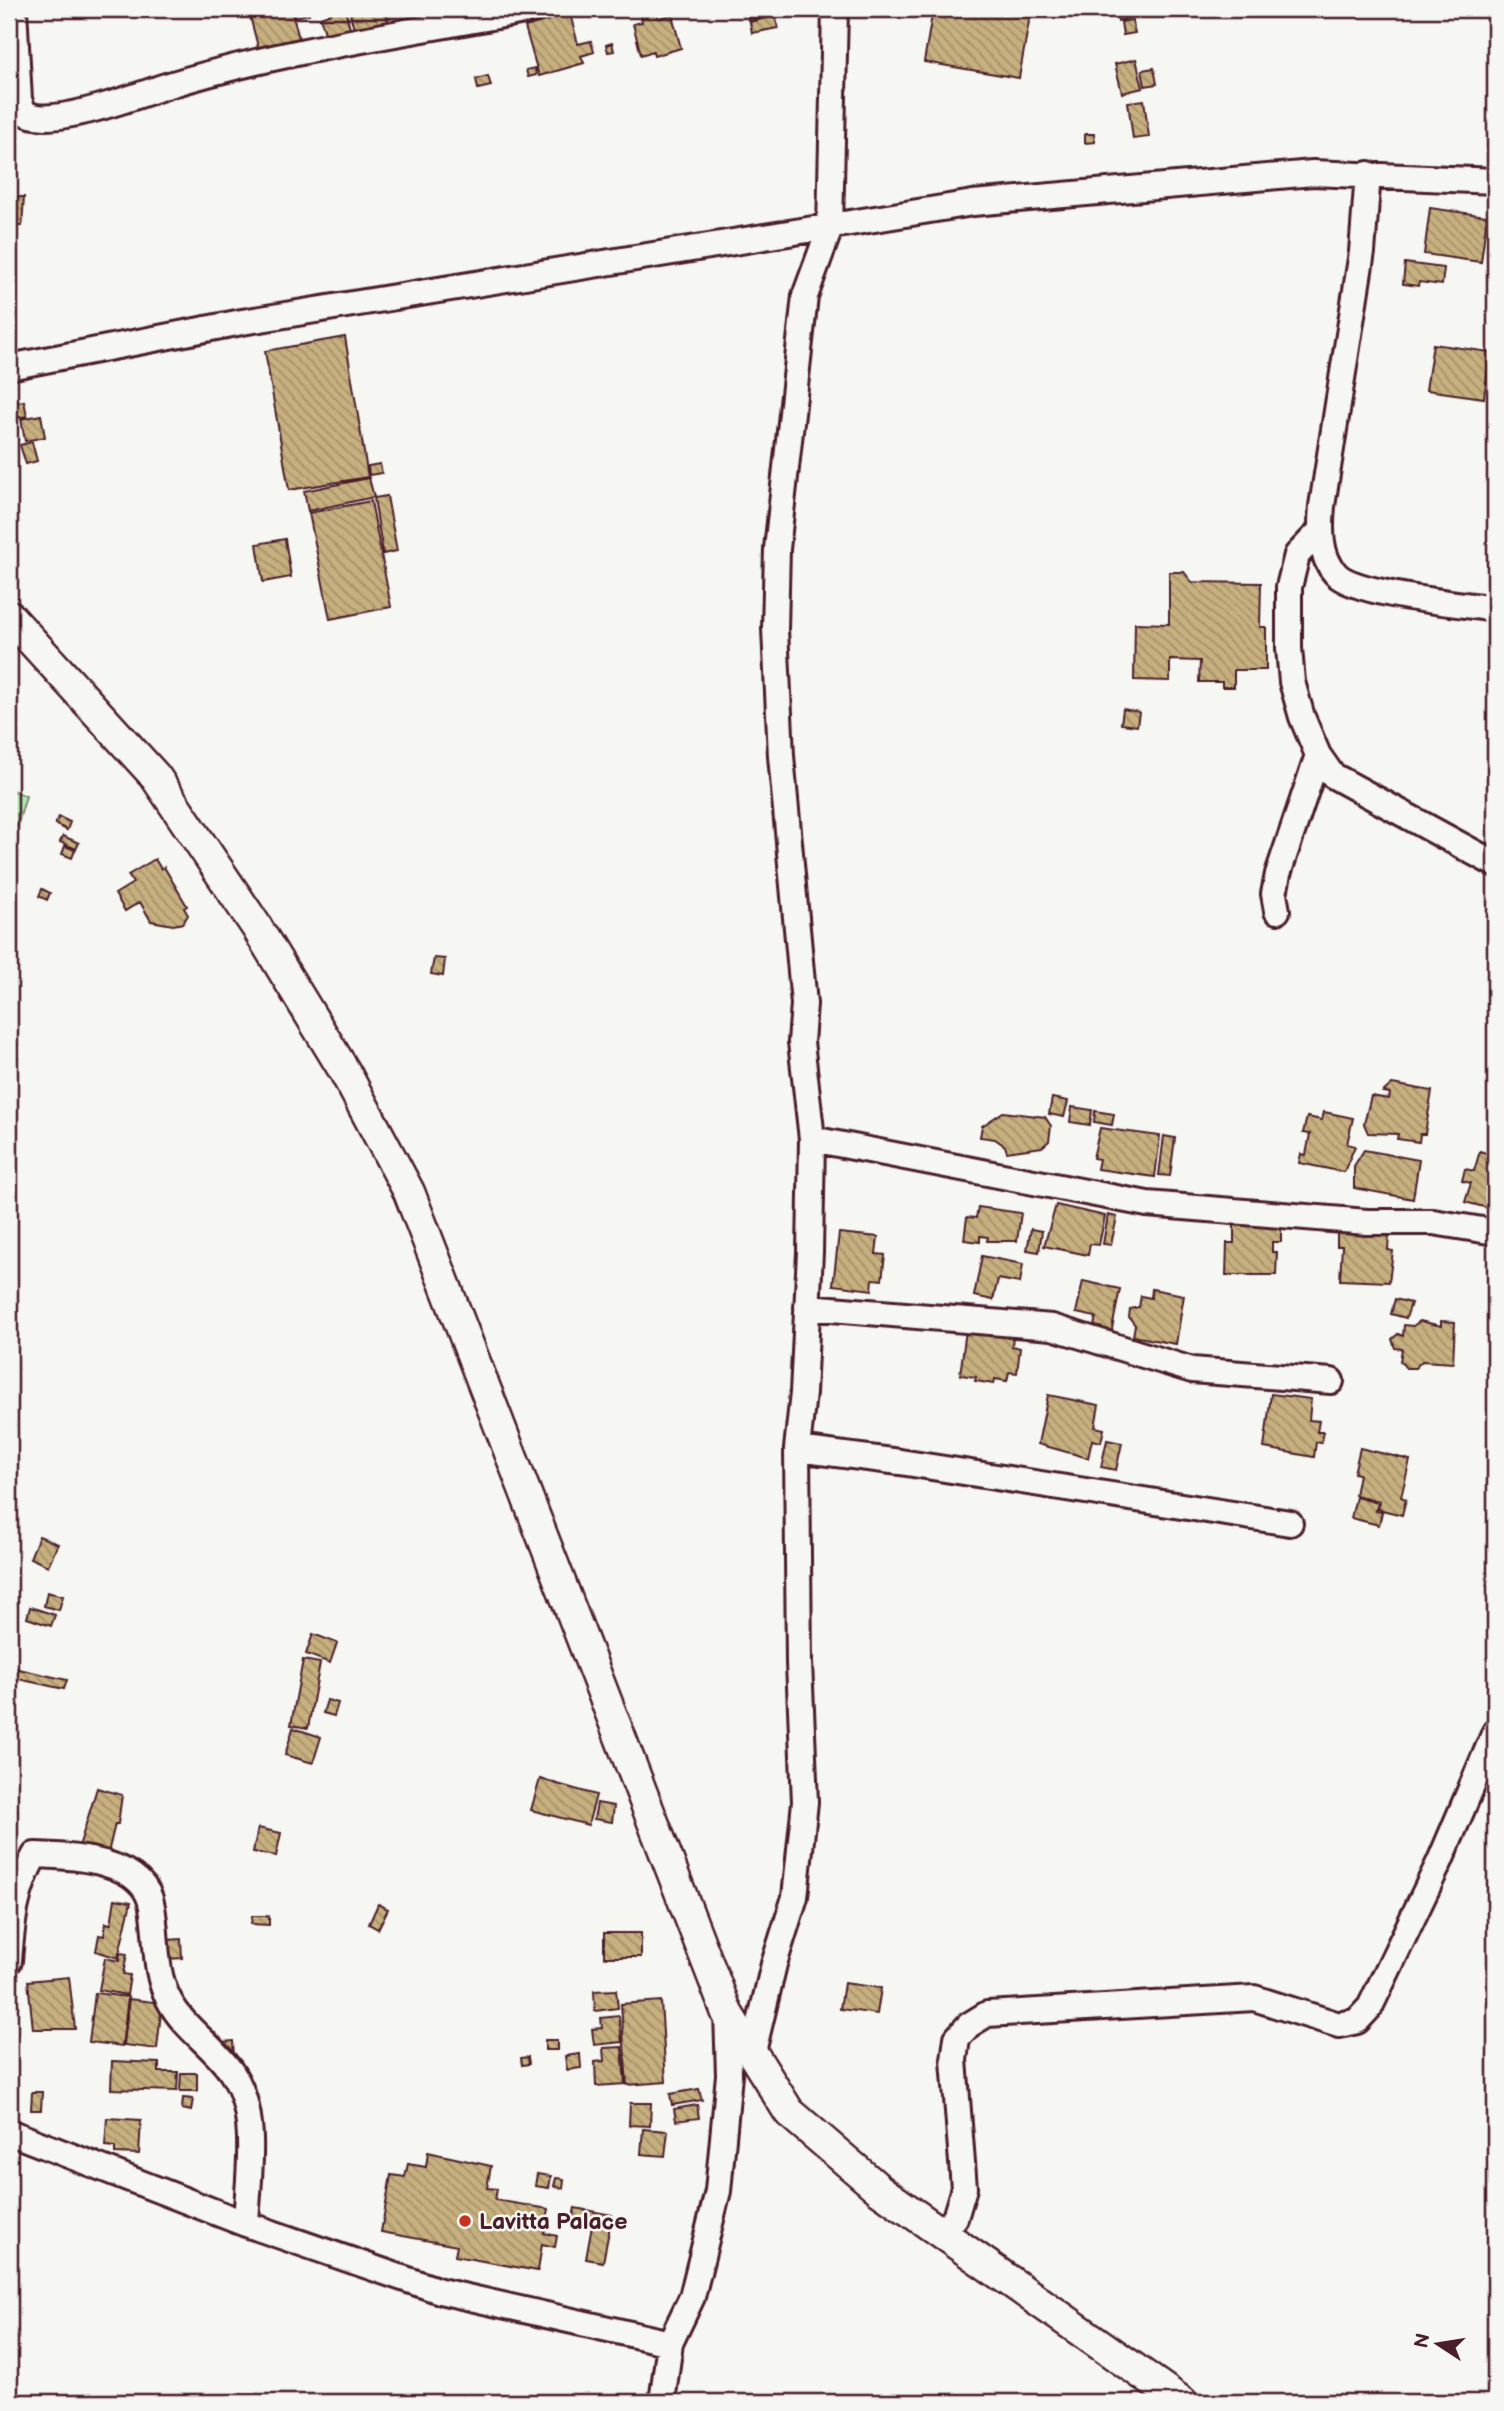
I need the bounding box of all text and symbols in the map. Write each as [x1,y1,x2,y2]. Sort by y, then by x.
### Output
place label: Lavitta Palace [479,2208,627,2236]
marker: Lavitta Palace [457,2213,473,2229]
north arrow [1402,2310,1472,2380]
text: N [1410,2331,1436,2350]

